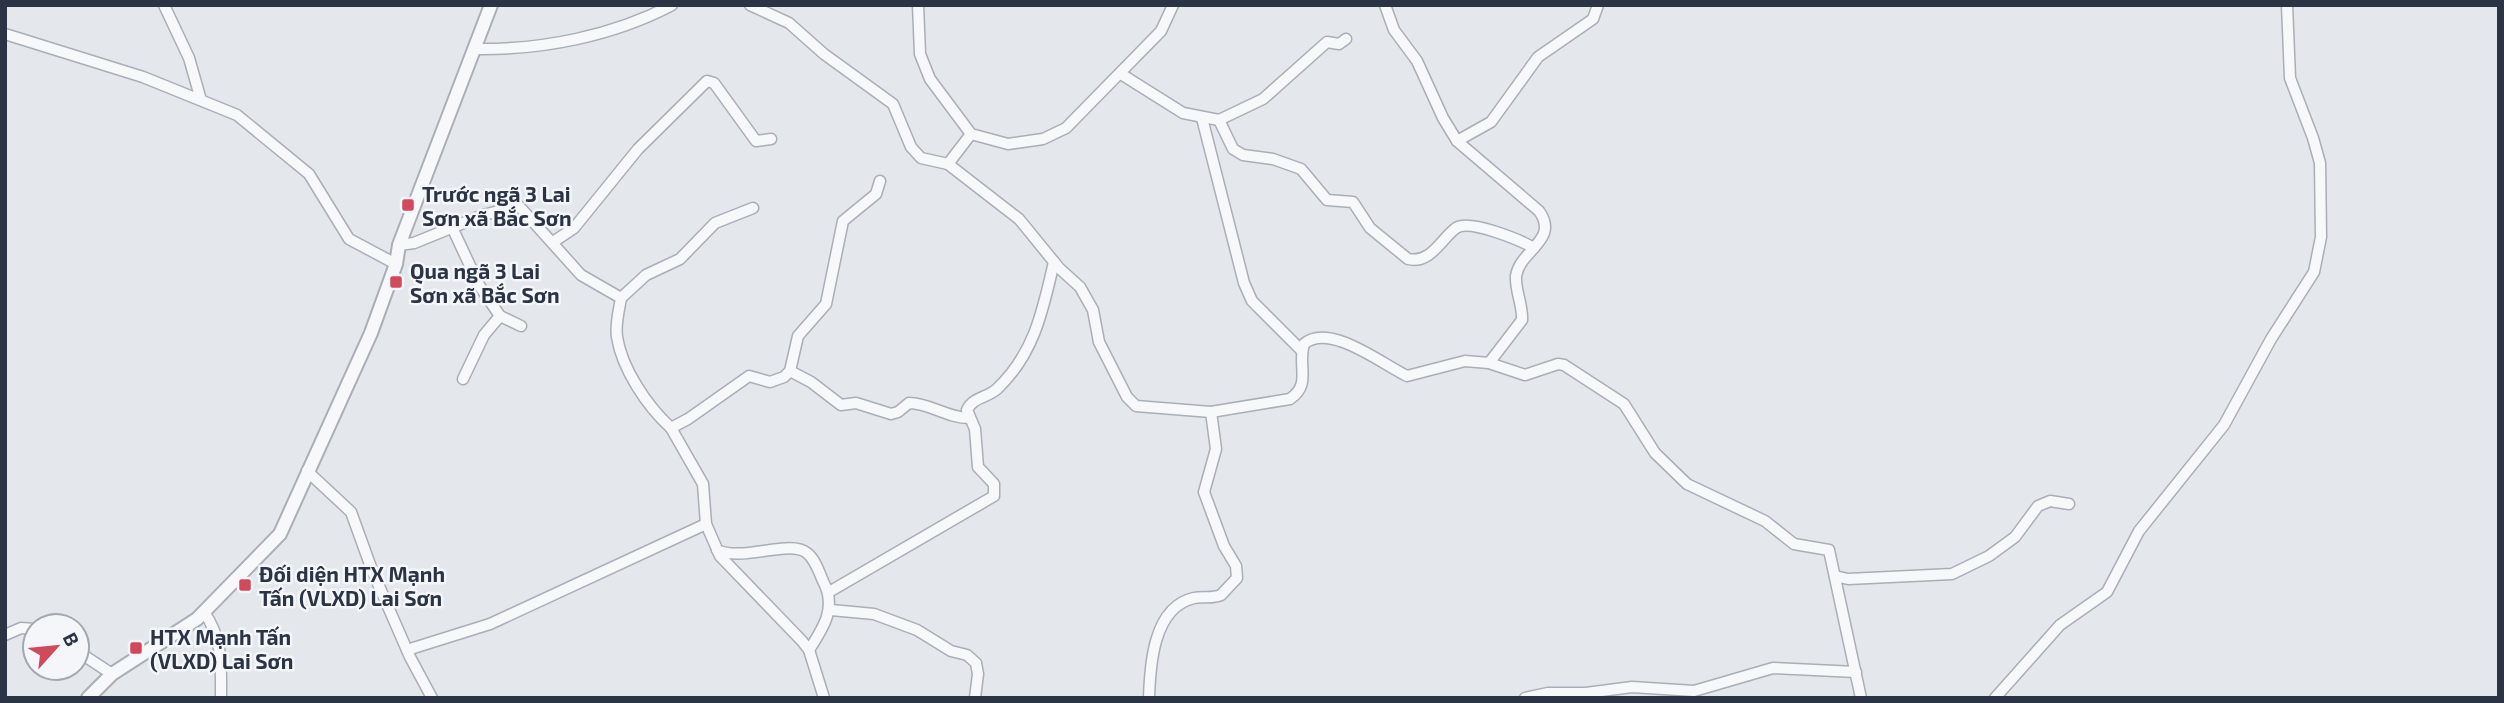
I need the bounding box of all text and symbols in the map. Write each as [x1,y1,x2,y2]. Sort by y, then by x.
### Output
place label: Trước ngã 3 Lai Sơn xã Bắc Sơn [422,181,572,230]
marker: Trước ngã 3 Lai Sơn xã Bắc Sơn [400,197,416,213]
place label: Qua ngã 3 Lai Sơn xã Bắc Sơn [410,258,560,307]
marker: Qua ngã 3 Lai Sơn xã Bắc Sơn [388,274,404,290]
place label: Đối diện HTX Mạnh Tấn (VLXD) Lai Sơn [259,561,445,610]
marker: Đối diện HTX Mạnh Tấn (VLXD) Lai Sơn [237,577,253,593]
north arrow [21,612,91,682]
place label: HTX Mạnh Tấn (VLXD) Lai Sơn [150,624,293,673]
text: B [59,628,85,650]
marker: HTX Mạnh Tấn (VLXD) Lai Sơn [128,640,144,656]

